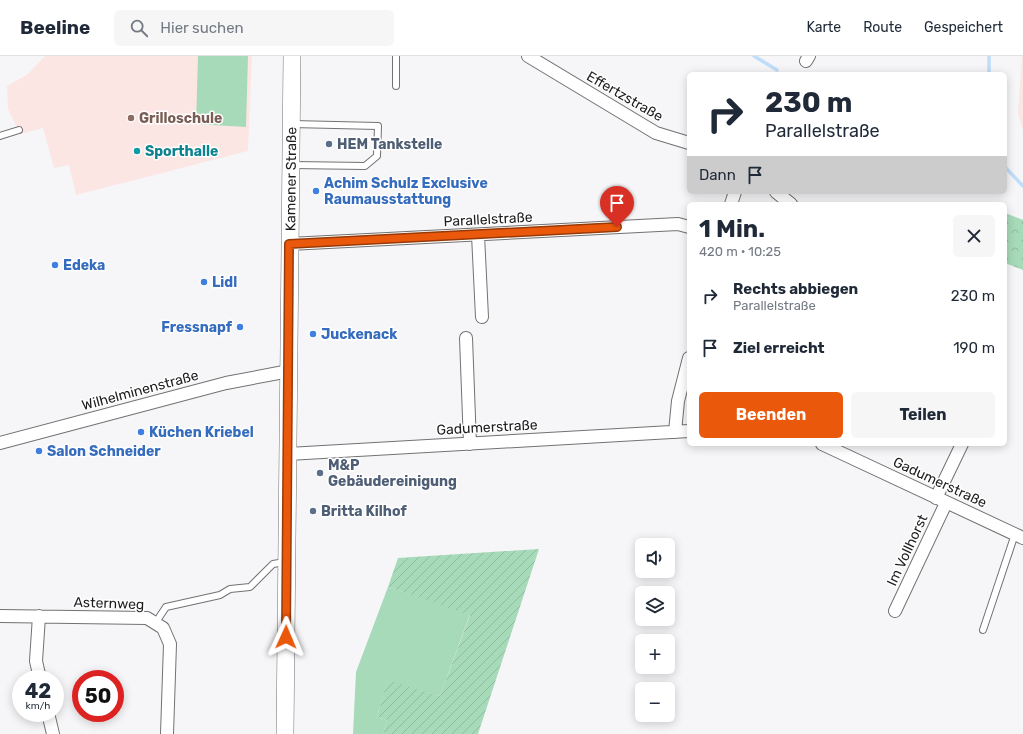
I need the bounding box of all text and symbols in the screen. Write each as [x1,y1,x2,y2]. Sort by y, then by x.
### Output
search box [114,10,394,46]
text: Beeline [20,16,90,39]
icon: search [128,17,150,39]
text: Hier suchen [160,19,244,37]
text: Karte [806,19,841,36]
text: Route [863,19,902,36]
text: Gespeichert [924,19,1003,36]
street label: Effertzstraße [584,68,666,125]
text: 230 m [765,86,852,119]
icon: right [699,88,751,140]
place label: Grilloschule [139,110,222,127]
marker: Grilloschule [126,113,136,123]
text: Parallelstraße [765,120,880,142]
street label: Kamener Straße [282,127,300,231]
place label: HEM Tankstelle [337,136,442,153]
marker: HEM Tankstelle [324,139,334,149]
place label: Sporthalle [145,143,218,160]
marker: Sporthalle [132,146,142,156]
icon: arrive [744,164,766,186]
text: Dann [699,166,736,184]
place label: Achim Schulz Exclusive Raumausstattung [324,175,488,208]
marker: Achim Schulz Exclusive Raumausstattung [311,186,321,196]
pin [600,186,634,227]
icon: arrive [606,192,628,214]
street label: Parallelstraße [443,209,533,230]
text: 1 Min. [699,215,765,243]
button: close [953,215,995,257]
text: 420 m · 10:25 [699,244,781,259]
place label: Edeka [63,257,105,274]
marker: Edeka [50,260,60,270]
place label: Lidl [212,274,237,291]
marker: Lidl [199,277,209,287]
text: Rechts abbiegen [733,280,858,298]
icon: right [699,285,721,307]
text: 230 m [951,287,995,305]
text: Parallelstraße [733,298,816,313]
place label: Fressnapf [161,319,233,336]
marker: Fressnapf [235,322,245,332]
place label: Juckenack [321,326,398,343]
marker: Juckenack [308,329,318,339]
icon: arrive [699,337,721,359]
text: Ziel erreicht [733,339,825,357]
text: 190 m [953,339,995,357]
street label: Wilhelminenstraße [80,367,200,414]
button: Beenden [699,392,843,438]
button: Teilen [851,392,995,438]
street label: Gadumerstraße [436,416,538,439]
place label: Küchen Kriebel [149,424,254,441]
marker: Küchen Kriebel [136,427,146,437]
place label: Salon Schneider [47,443,161,460]
marker: Salon Schneider [34,446,44,456]
street label: Gadumerstraße [890,453,989,512]
place label: M&P Gebäudereinigung [328,457,457,490]
marker: M&P Gebäudereinigung [315,468,325,478]
place label: Britta Kilhof [321,503,407,520]
marker: Britta Kilhof [308,506,318,516]
street label: Im Vollhorst [883,511,932,589]
map controls [635,538,675,722]
button: sound [635,538,675,578]
button: layers [635,586,675,626]
street label: Asternweg [73,594,145,613]
position arrow [265,616,307,658]
button: + [635,634,675,674]
speed limit sign: 50 [72,670,124,722]
text: 42 [25,679,51,703]
button: − [635,682,675,722]
text: km/h [26,700,50,712]

